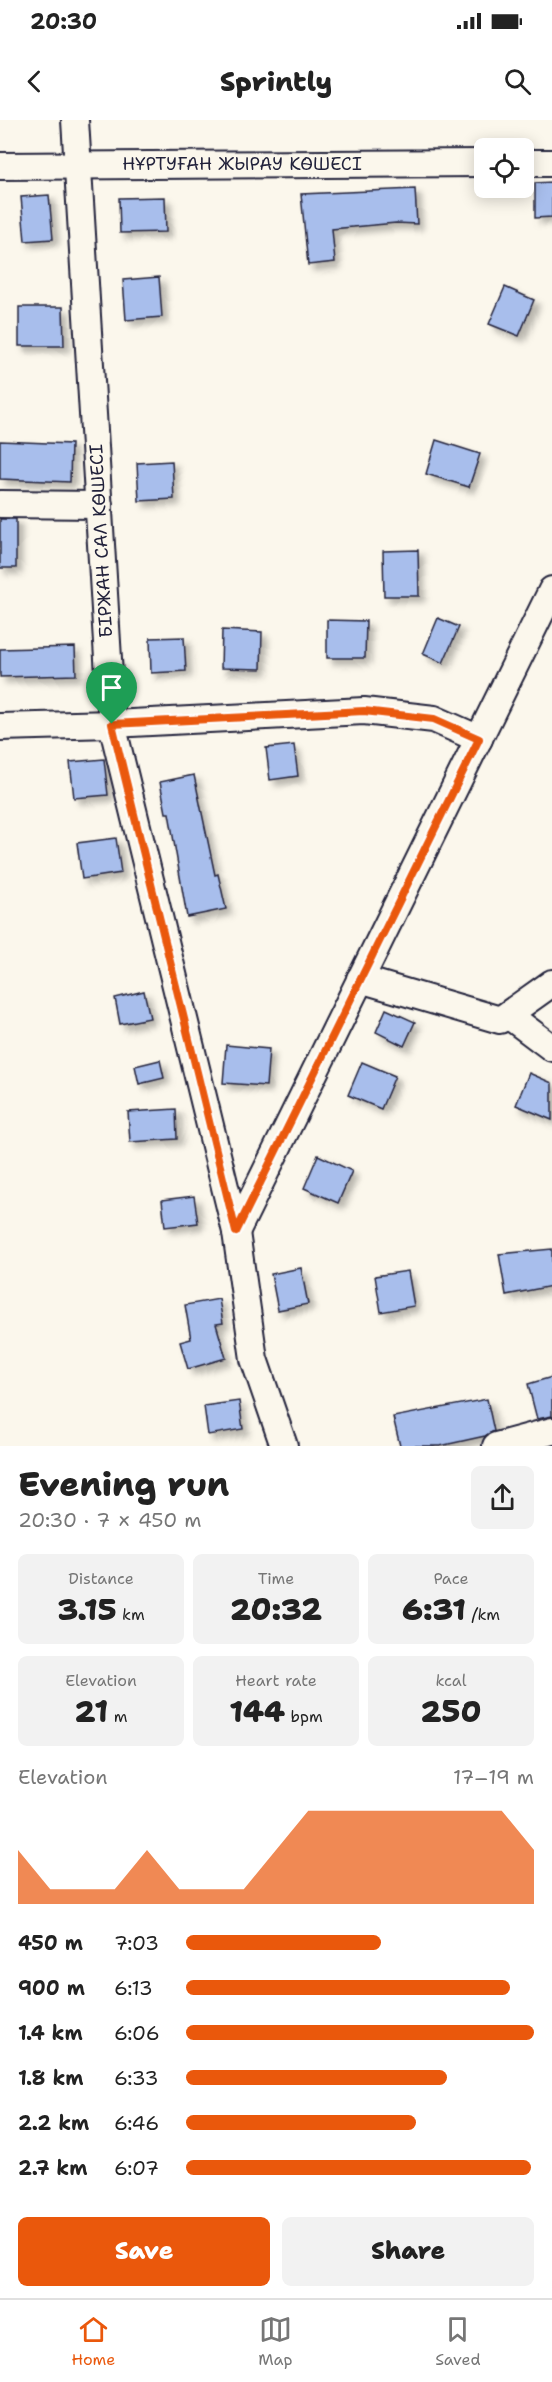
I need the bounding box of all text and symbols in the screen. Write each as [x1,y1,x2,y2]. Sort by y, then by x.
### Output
text: 20:30 [30,7,97,36]
text: Sprintly [220,63,332,100]
icon: back [18,65,51,98]
icon: search [501,65,534,98]
map controls [474,138,534,198]
button: locate [474,138,534,198]
street label: НҰРТУҒАН ЖЫРАУ КӨШЕСІ [122,152,362,176]
street label: БІРЖАН САЛ КӨШЕСІ [84,444,118,638]
pin [86,662,137,724]
icon: arrive [95,671,128,704]
text: Evening run [18,1462,229,1507]
button: share [471,1466,534,1529]
text: 20:30 · 7 × 450 m [18,1507,201,1533]
text: Distance [68,1568,134,1589]
text: Time [258,1568,294,1589]
text: Pace [433,1568,469,1589]
text: 3.15 [57,1589,117,1630]
text: 20:32 [230,1589,322,1630]
text: 6:31 [402,1589,466,1630]
text: km [117,1604,145,1625]
text: /km [466,1604,500,1625]
text: Elevation [65,1670,137,1691]
text: Heart rate [235,1670,317,1691]
text: kcal [435,1670,467,1691]
text: 21 [75,1691,108,1732]
text: 144 [229,1691,285,1732]
text: 250 [421,1691,481,1732]
text: m [108,1706,127,1727]
text: bpm [285,1706,323,1727]
text: Elevation [18,1764,108,1790]
text: 17–19 m [453,1764,534,1790]
text: 450 m [18,1930,83,1956]
text: 7:03 [114,1930,159,1956]
text: 900 m [18,1975,85,2001]
text: 6:13 [114,1975,153,2001]
text: 1.4 km [18,2020,83,2046]
text: 6:06 [114,2020,160,2046]
text: 1.8 km [18,2065,84,2091]
text: 6:33 [114,2065,159,2091]
text: 2.2 km [18,2110,89,2136]
text: 6:46 [114,2110,159,2136]
text: 2.7 km [18,2155,87,2181]
text: 6:07 [114,2155,159,2181]
button: Save [18,2217,270,2286]
button: Share [282,2217,534,2286]
tab: Home [71,2313,115,2370]
tab: Map [258,2313,292,2370]
tab: Saved [435,2313,481,2370]

